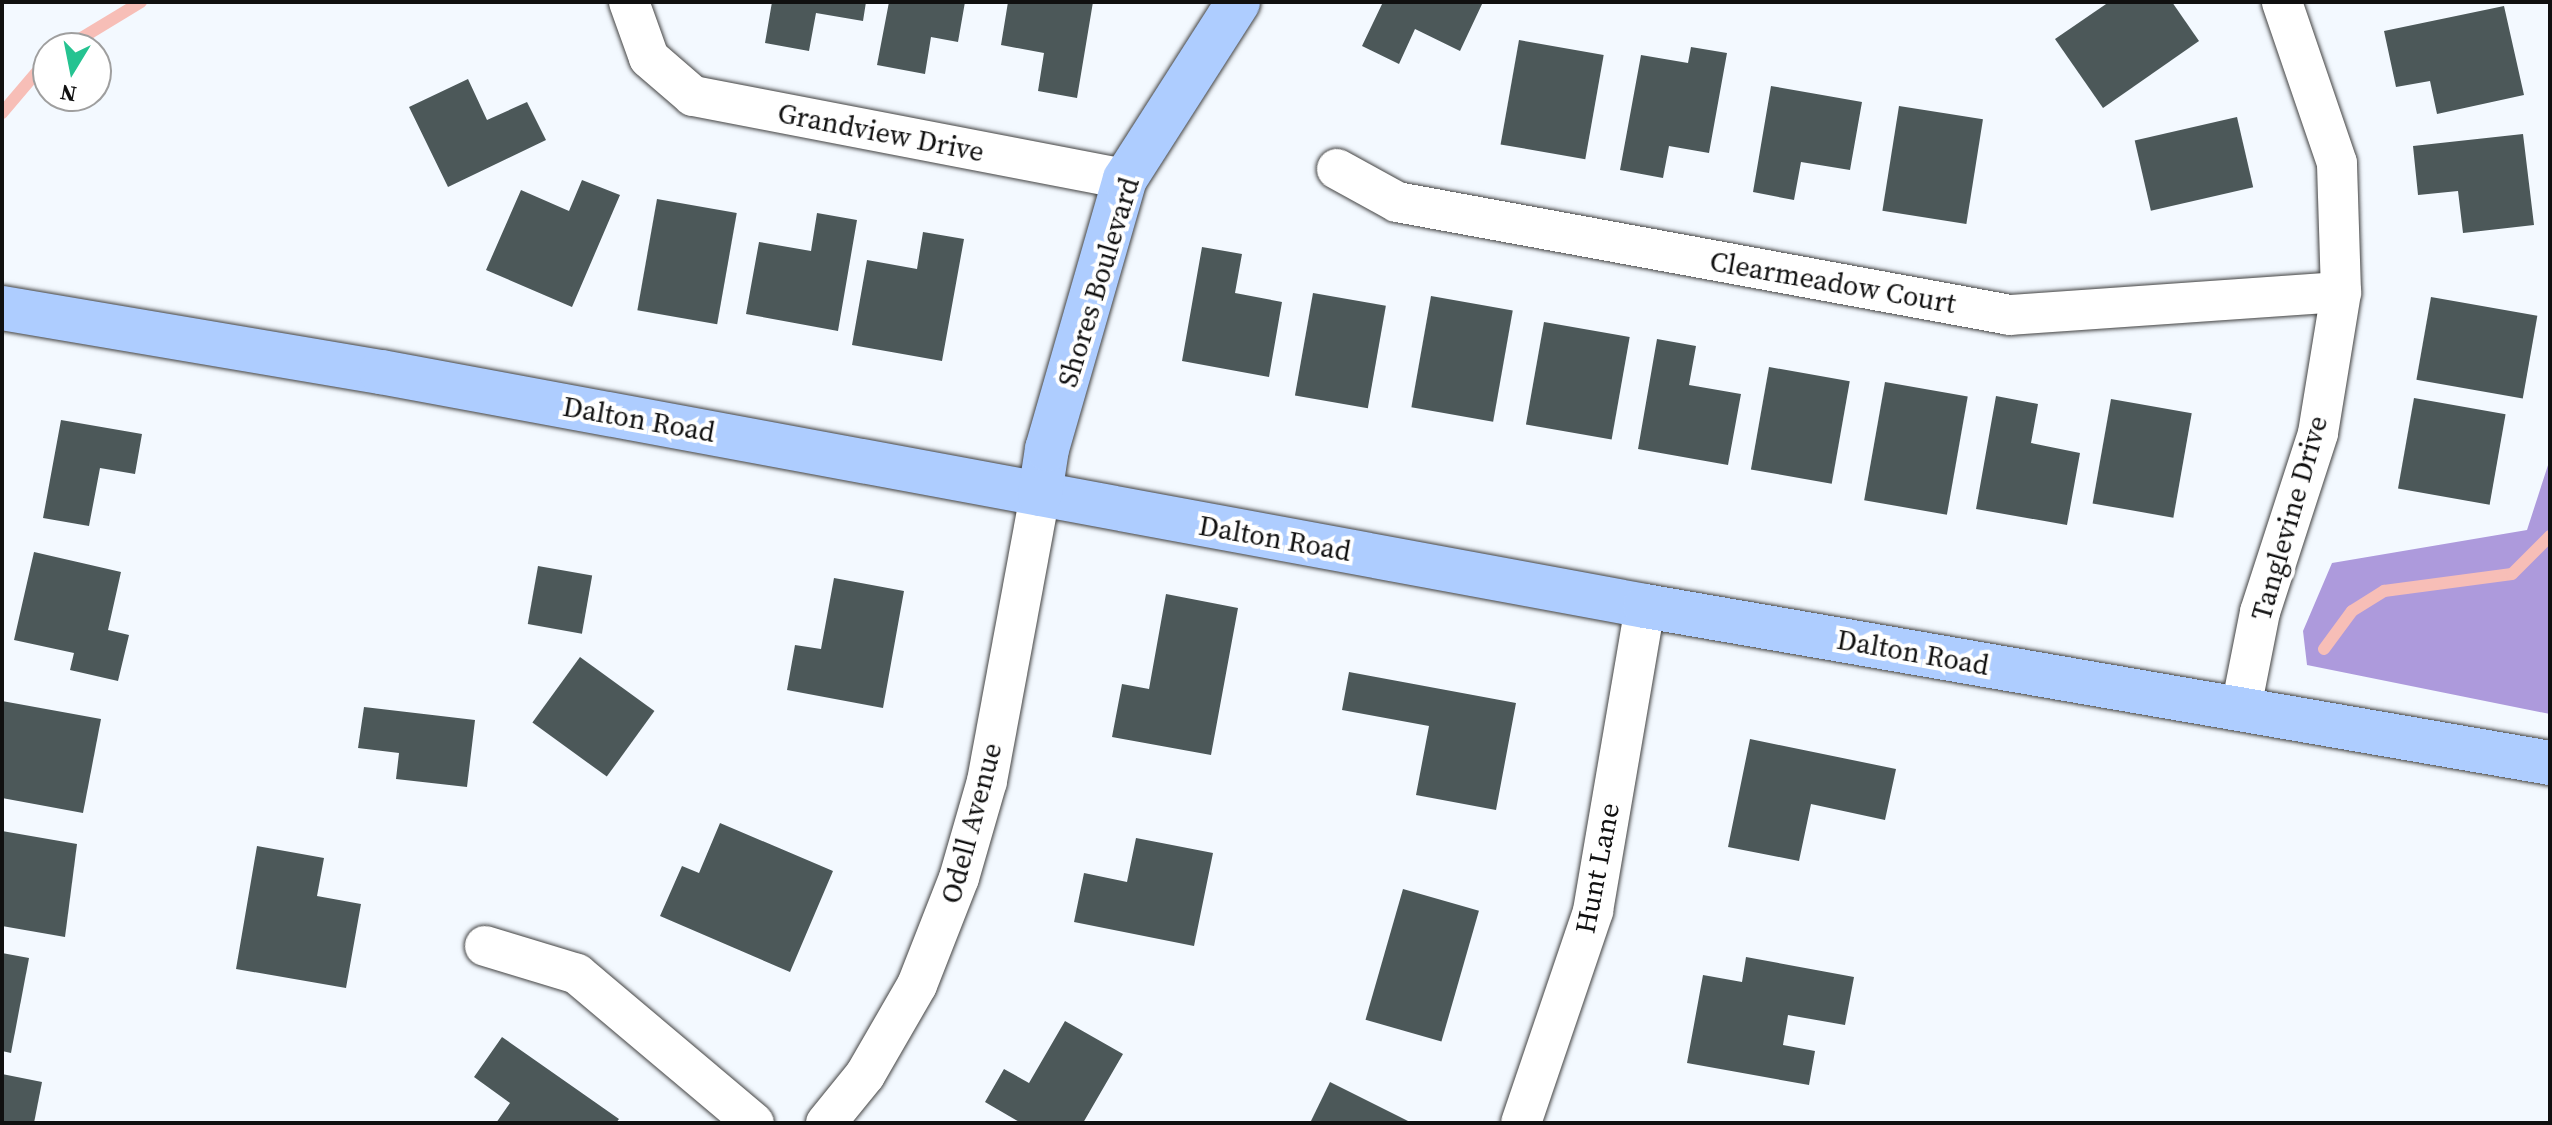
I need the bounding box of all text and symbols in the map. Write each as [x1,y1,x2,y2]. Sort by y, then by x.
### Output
north arrow [32,32,112,112]
text: N [58,78,79,110]
street label: Grandview Drive [775,96,987,168]
street label: Shores Boulevard [1050,173,1146,391]
street label: Clearmeadow Court [1707,244,1959,320]
street label: Dalton Road [560,389,718,449]
street label: Tanglevine Drive [2244,412,2334,624]
street label: Dalton Road [1196,508,1354,568]
street label: Dalton Road [1834,622,1992,682]
street label: Odell Avenue [933,739,1009,907]
street label: Hunt Lane [1568,800,1626,936]

